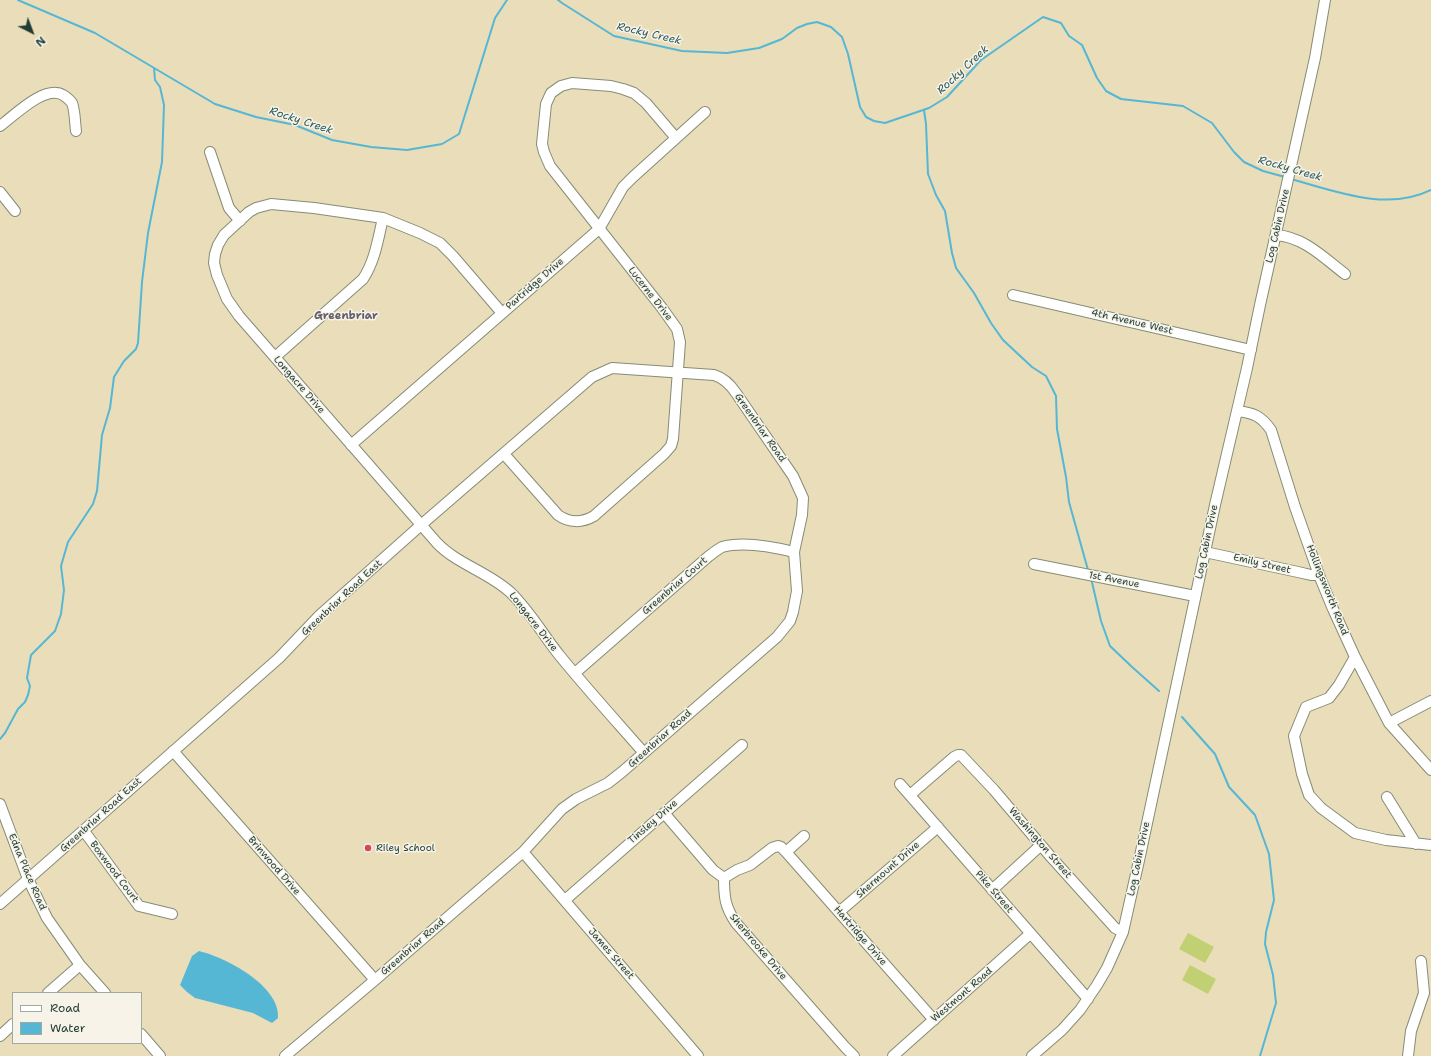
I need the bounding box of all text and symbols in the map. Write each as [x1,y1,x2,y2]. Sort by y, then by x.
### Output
north arrow [12,12,52,52]
water label: Rocky Creek [615,20,683,48]
text: N [32,33,49,50]
water label: Rocky Creek [934,43,992,97]
water label: Rocky Creek [268,105,334,137]
water label: Rocky Creek [1257,154,1323,184]
street label: Log Cabin Drive [1264,188,1292,264]
street label: Partridge Drive [504,256,566,312]
street label: Lucerne Drive [625,265,675,323]
street label: 4th Avenue West [1090,307,1174,337]
district label: Greenbriar [314,309,378,323]
street label: Longacre Drive [271,354,327,416]
street label: Greenbriar Road [732,391,788,465]
street label: Log Cabin Drive [1193,504,1221,580]
street label: Hollingsworth Road [1303,543,1351,637]
street label: Emily Street [1232,552,1292,576]
street label: Greenbriar Court [640,554,710,618]
street label: Greenbriar Road East [299,557,385,639]
street label: 1st Avenue [1088,569,1140,591]
street label: Longacre Drive [506,590,560,654]
street label: Greenbriar Road [626,707,694,771]
street label: Greenbriar Road East [58,775,144,855]
street label: Tinsley Drive [626,797,680,847]
street label: Washington Street [1006,805,1074,881]
street label: Log Cabin Drive [1125,821,1153,897]
street label: Edna Place Road [5,832,49,912]
street label: Brinwood Drive [245,834,303,898]
street label: Boxwood Court [87,839,141,905]
street label: Shermount Drive [854,839,922,901]
place label: Riley School [376,842,435,854]
marker: Riley School [363,843,373,853]
street label: Pike Street [972,868,1016,916]
street label: Hartridge Drive [831,904,889,968]
street label: Sherbrooke Drive [727,912,789,982]
street label: Greenbriar Road [378,916,448,978]
street label: James Street [585,926,637,982]
street label: Westmont Road [929,965,995,1025]
legend [12,992,142,1044]
text: Road [50,1000,80,1016]
text: Water [50,1020,85,1036]

